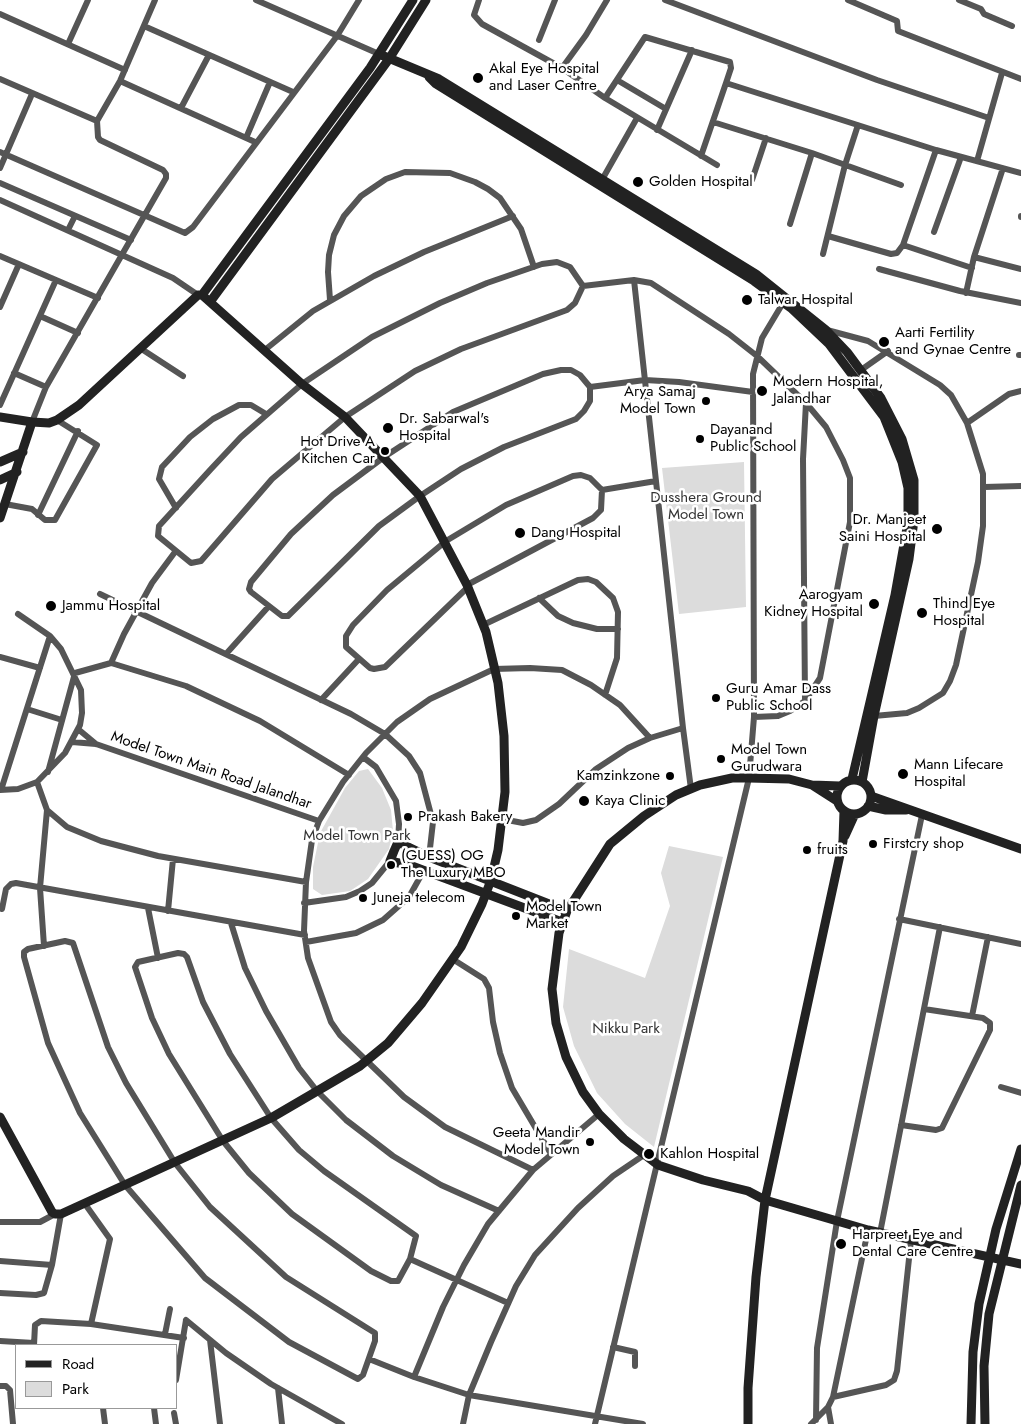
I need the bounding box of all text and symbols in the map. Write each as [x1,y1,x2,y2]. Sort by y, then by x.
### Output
place label: Akal Eye Hospital and Laser Centre [489,60,599,95]
marker: Akal Eye Hospital and Laser Centre [471,71,485,85]
place label: Golden Hospital [649,173,753,191]
marker: Golden Hospital [631,175,645,189]
place label: Talwar Hospital [758,291,853,309]
marker: Talwar Hospital [740,293,754,307]
place label: Aarti Fertility and Gynae Centre [895,324,1011,359]
marker: Aarti Fertility and Gynae Centre [877,335,891,349]
place label: Modern Hospital, Jalandhar [773,373,883,408]
place label: Arya Samaj Model Town [620,383,696,418]
marker: Modern Hospital, Jalandhar [755,384,769,398]
marker: Arya Samaj Model Town [700,395,712,407]
place label: Dr. Sabarwal's Hospital [399,410,489,445]
marker: Dr. Sabarwal's Hospital [381,421,395,435]
place label: Dayanand Public School [710,421,796,456]
place label: Hot Drive A Kitchen Car [300,433,375,468]
marker: Dayanand Public School [694,433,706,445]
marker: Hot Drive A Kitchen Car [379,445,391,457]
park label: Dusshera Ground Model Town [650,489,762,524]
place label: Dr. Manjeet Saini Hospital [839,511,926,546]
marker: Dr. Manjeet Saini Hospital [930,522,944,536]
place label: Dang Hospital [531,524,621,542]
marker: Dang Hospital [513,526,527,540]
place label: Aarogyam Kidney Hospital [764,586,863,621]
place label: Thind Eye Hospital [933,595,995,630]
place label: Jammu Hospital [62,597,160,615]
marker: Aarogyam Kidney Hospital [867,597,881,611]
marker: Jammu Hospital [44,599,58,613]
marker: Thind Eye Hospital [915,606,929,620]
place label: Guru Amar Dass Public School [726,680,831,715]
marker: Guru Amar Dass Public School [710,692,722,704]
street label: Model Town Main Road Jalandhar [108,728,314,814]
place label: Model Town Gurudwara [731,741,807,776]
marker: Model Town Gurudwara [715,753,727,765]
place label: Mann Lifecare Hospital [914,756,1003,791]
place label: Kamzinkzone [576,767,660,785]
marker: Mann Lifecare Hospital [896,767,910,781]
marker: Kamzinkzone [664,770,676,782]
place label: Kaya Clinic [595,792,665,810]
marker: Kaya Clinic [577,794,591,808]
place label: Prakash Bakery [418,808,512,826]
marker: Prakash Bakery [402,811,414,823]
park label: Model Town Park [303,827,411,845]
place label: Firstcry shop [883,835,964,853]
marker: Firstcry shop [867,838,879,850]
place label: fruits [817,841,848,859]
marker: fruits [801,844,813,856]
place label: (GUESS) OG The Luxury MBO [401,847,505,882]
marker: (GUESS) OG The Luxury MBO [385,859,397,871]
place label: Juneja telecom [373,889,465,907]
marker: Juneja telecom [357,892,369,904]
place label: Model Town Market [526,898,602,933]
marker: Model Town Market [510,910,522,922]
park label: Nikku Park [592,1020,660,1038]
place label: Geeta Mandir Model Town [493,1124,580,1159]
marker: Geeta Mandir Model Town [584,1136,596,1148]
place label: Kahlon Hospital [660,1145,759,1163]
marker: Kahlon Hospital [642,1147,656,1161]
place label: Harpreet Eye and Dental Care Centre [852,1226,973,1261]
marker: Harpreet Eye and Dental Care Centre [834,1237,848,1251]
legend [15,1344,178,1409]
text: Road [62,1353,94,1375]
text: Park [62,1378,89,1400]

